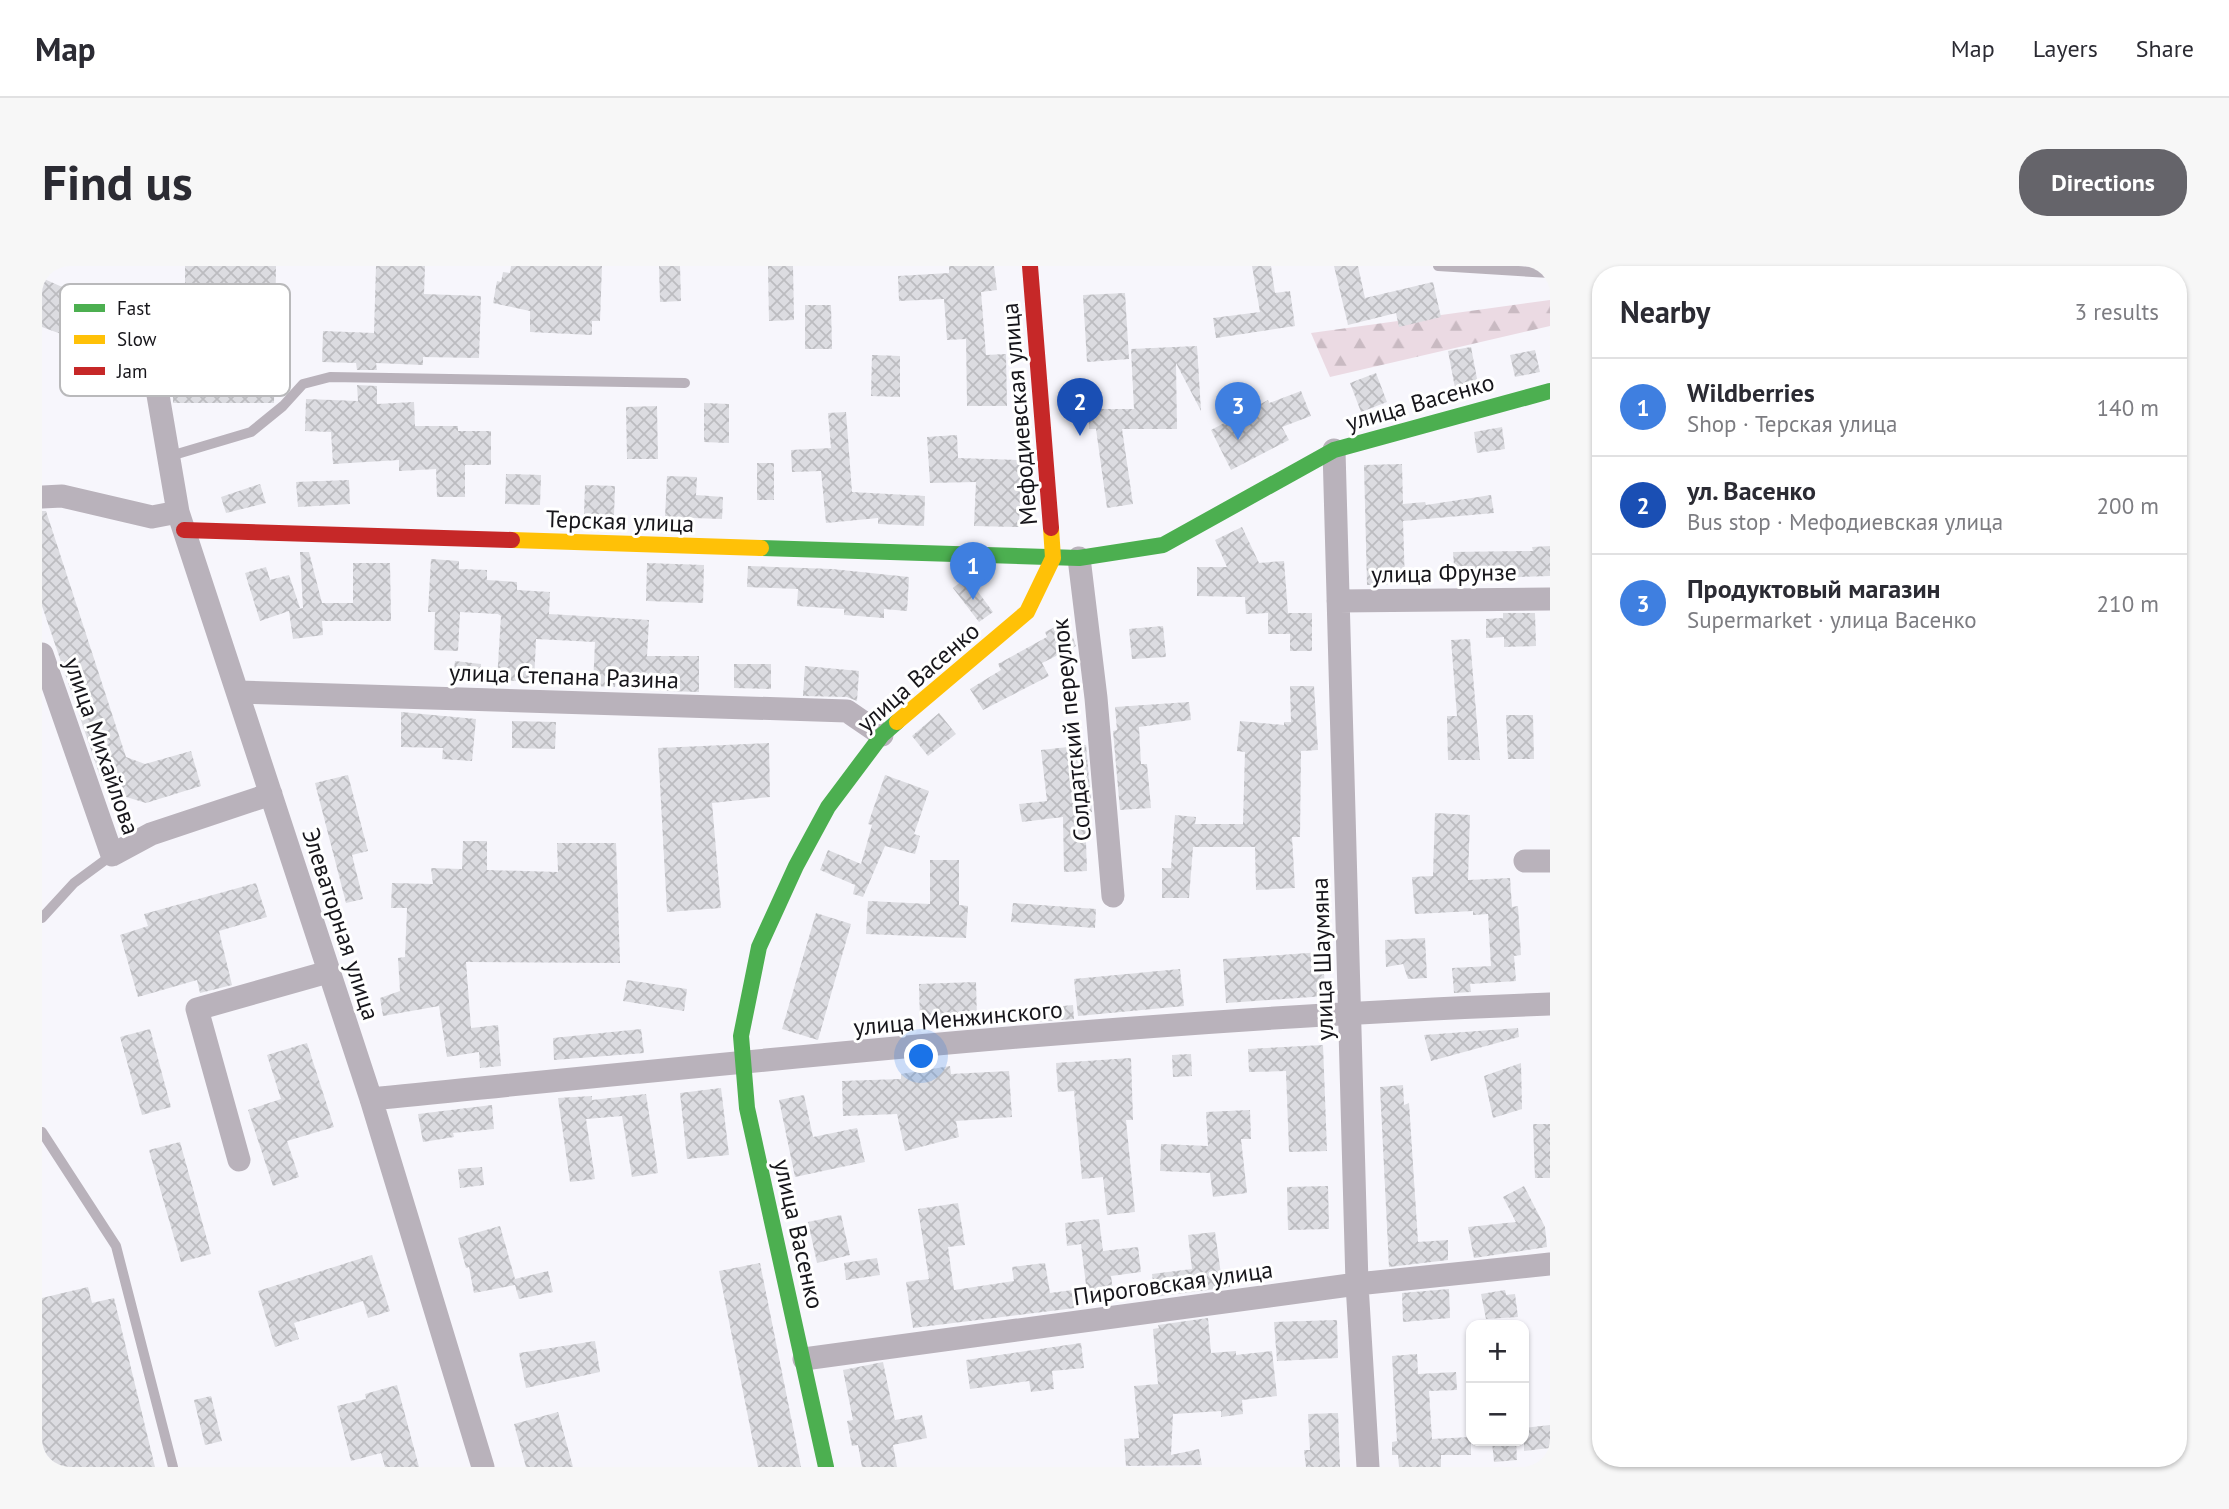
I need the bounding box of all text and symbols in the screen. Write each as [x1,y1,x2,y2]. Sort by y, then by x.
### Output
text: Map [35,27,96,70]
text: Map [1951,33,1995,64]
text: Layers [2033,33,2098,64]
text: Share [2136,33,2194,64]
button: Directions [2019,149,2187,216]
text: Find us [42,150,193,214]
legend [60,284,290,396]
text: Nearby [1620,292,1710,331]
text: Fast [117,296,151,320]
text: 3 results [2075,297,2159,326]
street label: Мефодиевская улица [994,301,1044,527]
text: Slow [117,327,157,351]
text: Jam [116,359,147,383]
street label: улица Васенко [1342,366,1498,438]
text: Wildberries [1687,376,1815,409]
pin: 2 [1057,378,1103,436]
pin: 3 [1215,382,1261,440]
text: 1 [1636,393,1650,422]
text: 140 m [2097,393,2159,422]
text: Shop · Терская улица [1687,409,1897,438]
text: ул. Васенко [1687,474,1816,507]
text: 2 [1636,491,1650,520]
text: 200 m [2097,491,2159,520]
street label: Терская улица [545,503,695,539]
text: Bus stop · Мефодиевская улица [1687,507,2003,536]
pin: 1 [950,542,996,600]
street label: улица Фрунзе [1371,556,1517,590]
text: Продуктовый магазин [1687,572,1941,605]
text: 3 [1636,589,1650,618]
text: 210 m [2097,589,2159,618]
text: Supermarket · улица Васенко [1687,605,1977,634]
street label: улица Васенко [850,615,986,739]
street label: Солдатский переулок [1044,617,1098,843]
street label: улица Михайлова [57,653,147,839]
street label: улица Степана Разина [448,656,680,696]
street label: Элеваторная улица [295,824,387,1024]
street label: улица Шаумяна [1304,877,1340,1041]
street label: улица Менжинского [852,993,1064,1043]
your location [904,1039,938,1073]
street label: улица Васенко [767,1156,831,1312]
street label: Пироговская улица [1071,1254,1275,1312]
map controls [1466,1320,1529,1446]
button: + [1466,1320,1529,1383]
button: − [1466,1383,1529,1446]

